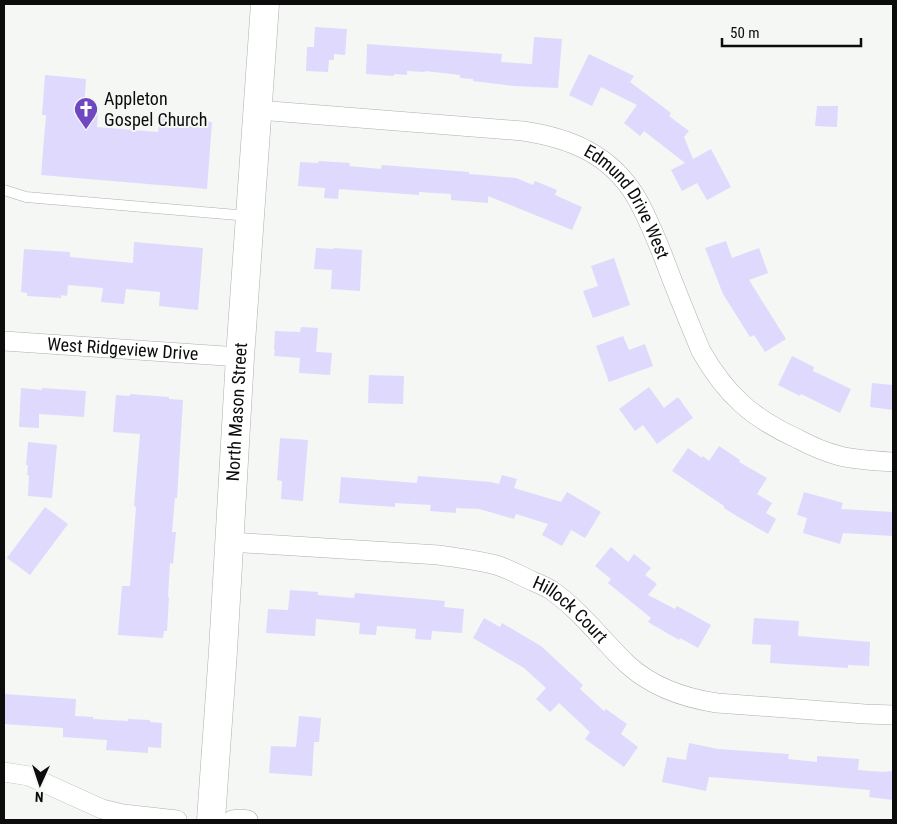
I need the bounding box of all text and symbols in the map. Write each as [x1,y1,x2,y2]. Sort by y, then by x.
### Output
scale bar [722,15,861,47]
text: 50 m [730,24,760,42]
place label: Appleton Gospel Church [104,88,207,130]
church icon: Appleton Gospel Church [73,96,99,130]
street label: Edmund Drive West [581,140,674,262]
street label: West Ridgeview Drive [46,333,199,364]
street label: North Mason Street [222,342,251,482]
street label: Hillock Court [530,572,612,647]
north arrow [15,759,65,809]
text: N [35,789,44,805]

